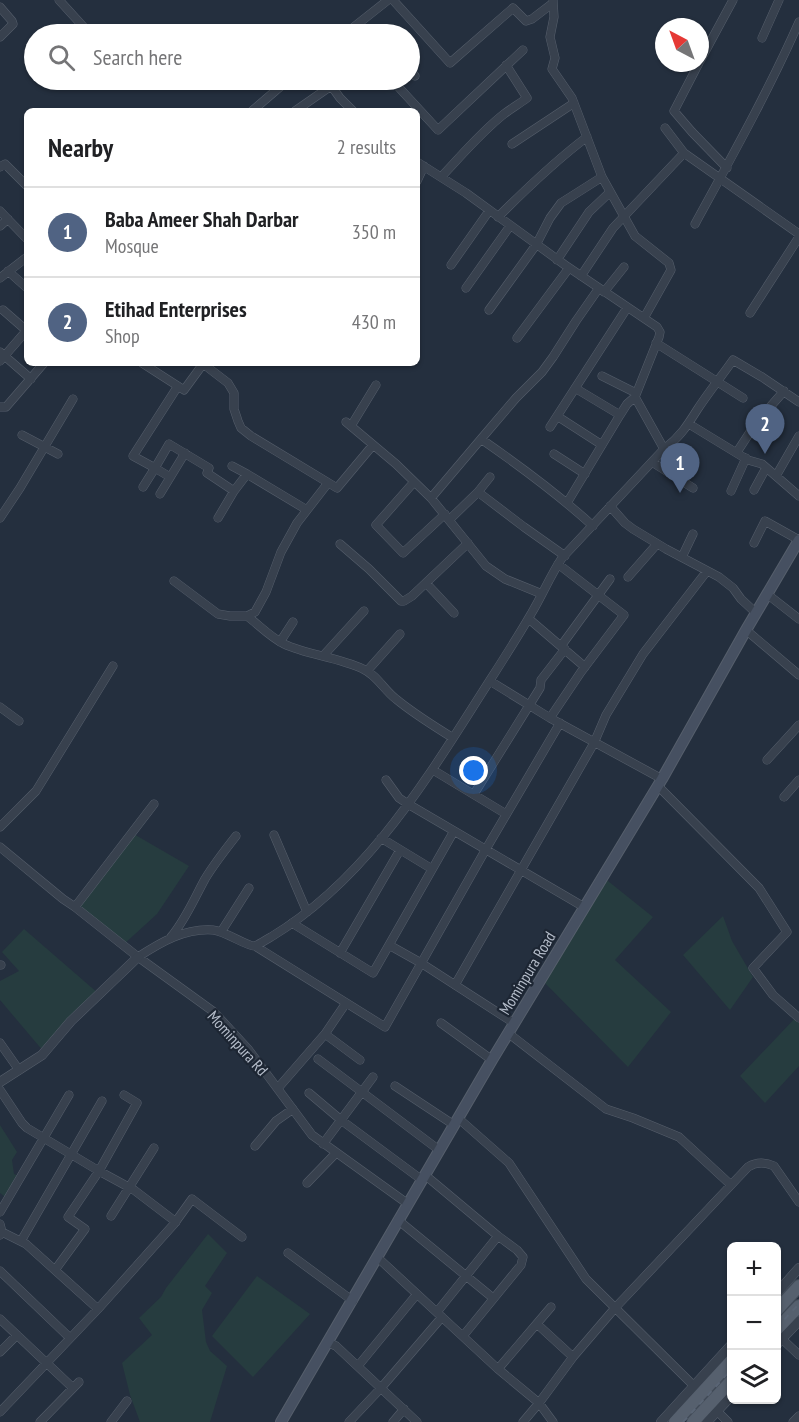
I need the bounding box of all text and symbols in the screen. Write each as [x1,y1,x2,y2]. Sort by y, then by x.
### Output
north arrow [655,18,709,72]
search box [24,24,420,90]
icon: search [45,41,78,74]
text: Search here [93,43,182,71]
text: Nearby [48,131,113,164]
text: 2 results [337,134,396,160]
text: Baba Ameer Shah Darbar [105,205,298,233]
text: 1 [63,219,72,245]
text: 350 m [352,219,396,245]
text: Mosque [105,233,159,259]
text: Etihad Enterprises [105,295,247,323]
text: 2 [63,309,72,335]
text: 430 m [352,309,396,335]
text: Shop [105,323,140,349]
pin: 2 [746,404,784,454]
pin: 1 [660,444,700,493]
your location [459,756,488,785]
street label: Mominpura Road [494,928,560,1018]
street label: Mominpura Rd [204,1006,272,1080]
map controls [727,1242,781,1404]
button: + [727,1242,781,1296]
button: − [727,1296,781,1350]
button: layers [727,1350,781,1404]

